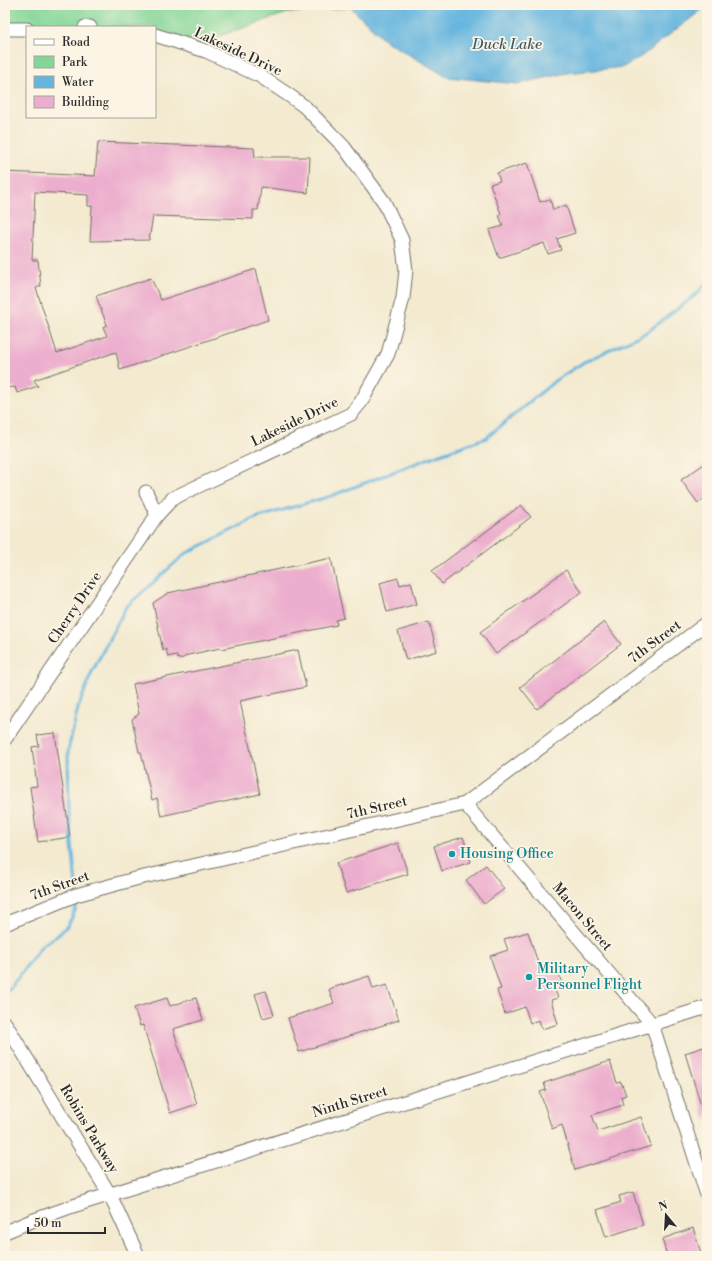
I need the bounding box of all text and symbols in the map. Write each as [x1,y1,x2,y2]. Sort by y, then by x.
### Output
street label: Lakeside Drive [191,24,285,80]
legend [26,26,156,118]
text: Road [62,35,90,50]
water label: Duck Lake [471,35,542,54]
text: Park [62,55,88,70]
text: Water [61,75,94,90]
text: Building [61,95,110,110]
street label: Lakeside Drive [248,393,342,451]
street label: Cherry Drive [44,568,106,648]
street label: 7th Street [625,616,685,668]
street label: 7th Street [345,792,409,824]
place label: Housing Office [460,845,554,863]
marker: Housing Office [447,849,457,859]
street label: 7th Street [28,867,92,905]
street label: Macon Street [548,879,616,955]
place label: Military Personnel Flight [537,960,642,994]
marker: Military Personnel Flight [524,972,534,982]
street label: Robins Parkway [56,1081,123,1177]
street label: Ninth Street [310,1082,390,1122]
north arrow [646,1195,686,1235]
text: N [657,1198,670,1214]
scale bar [28,1209,105,1235]
text: 50 m [34,1216,62,1231]

